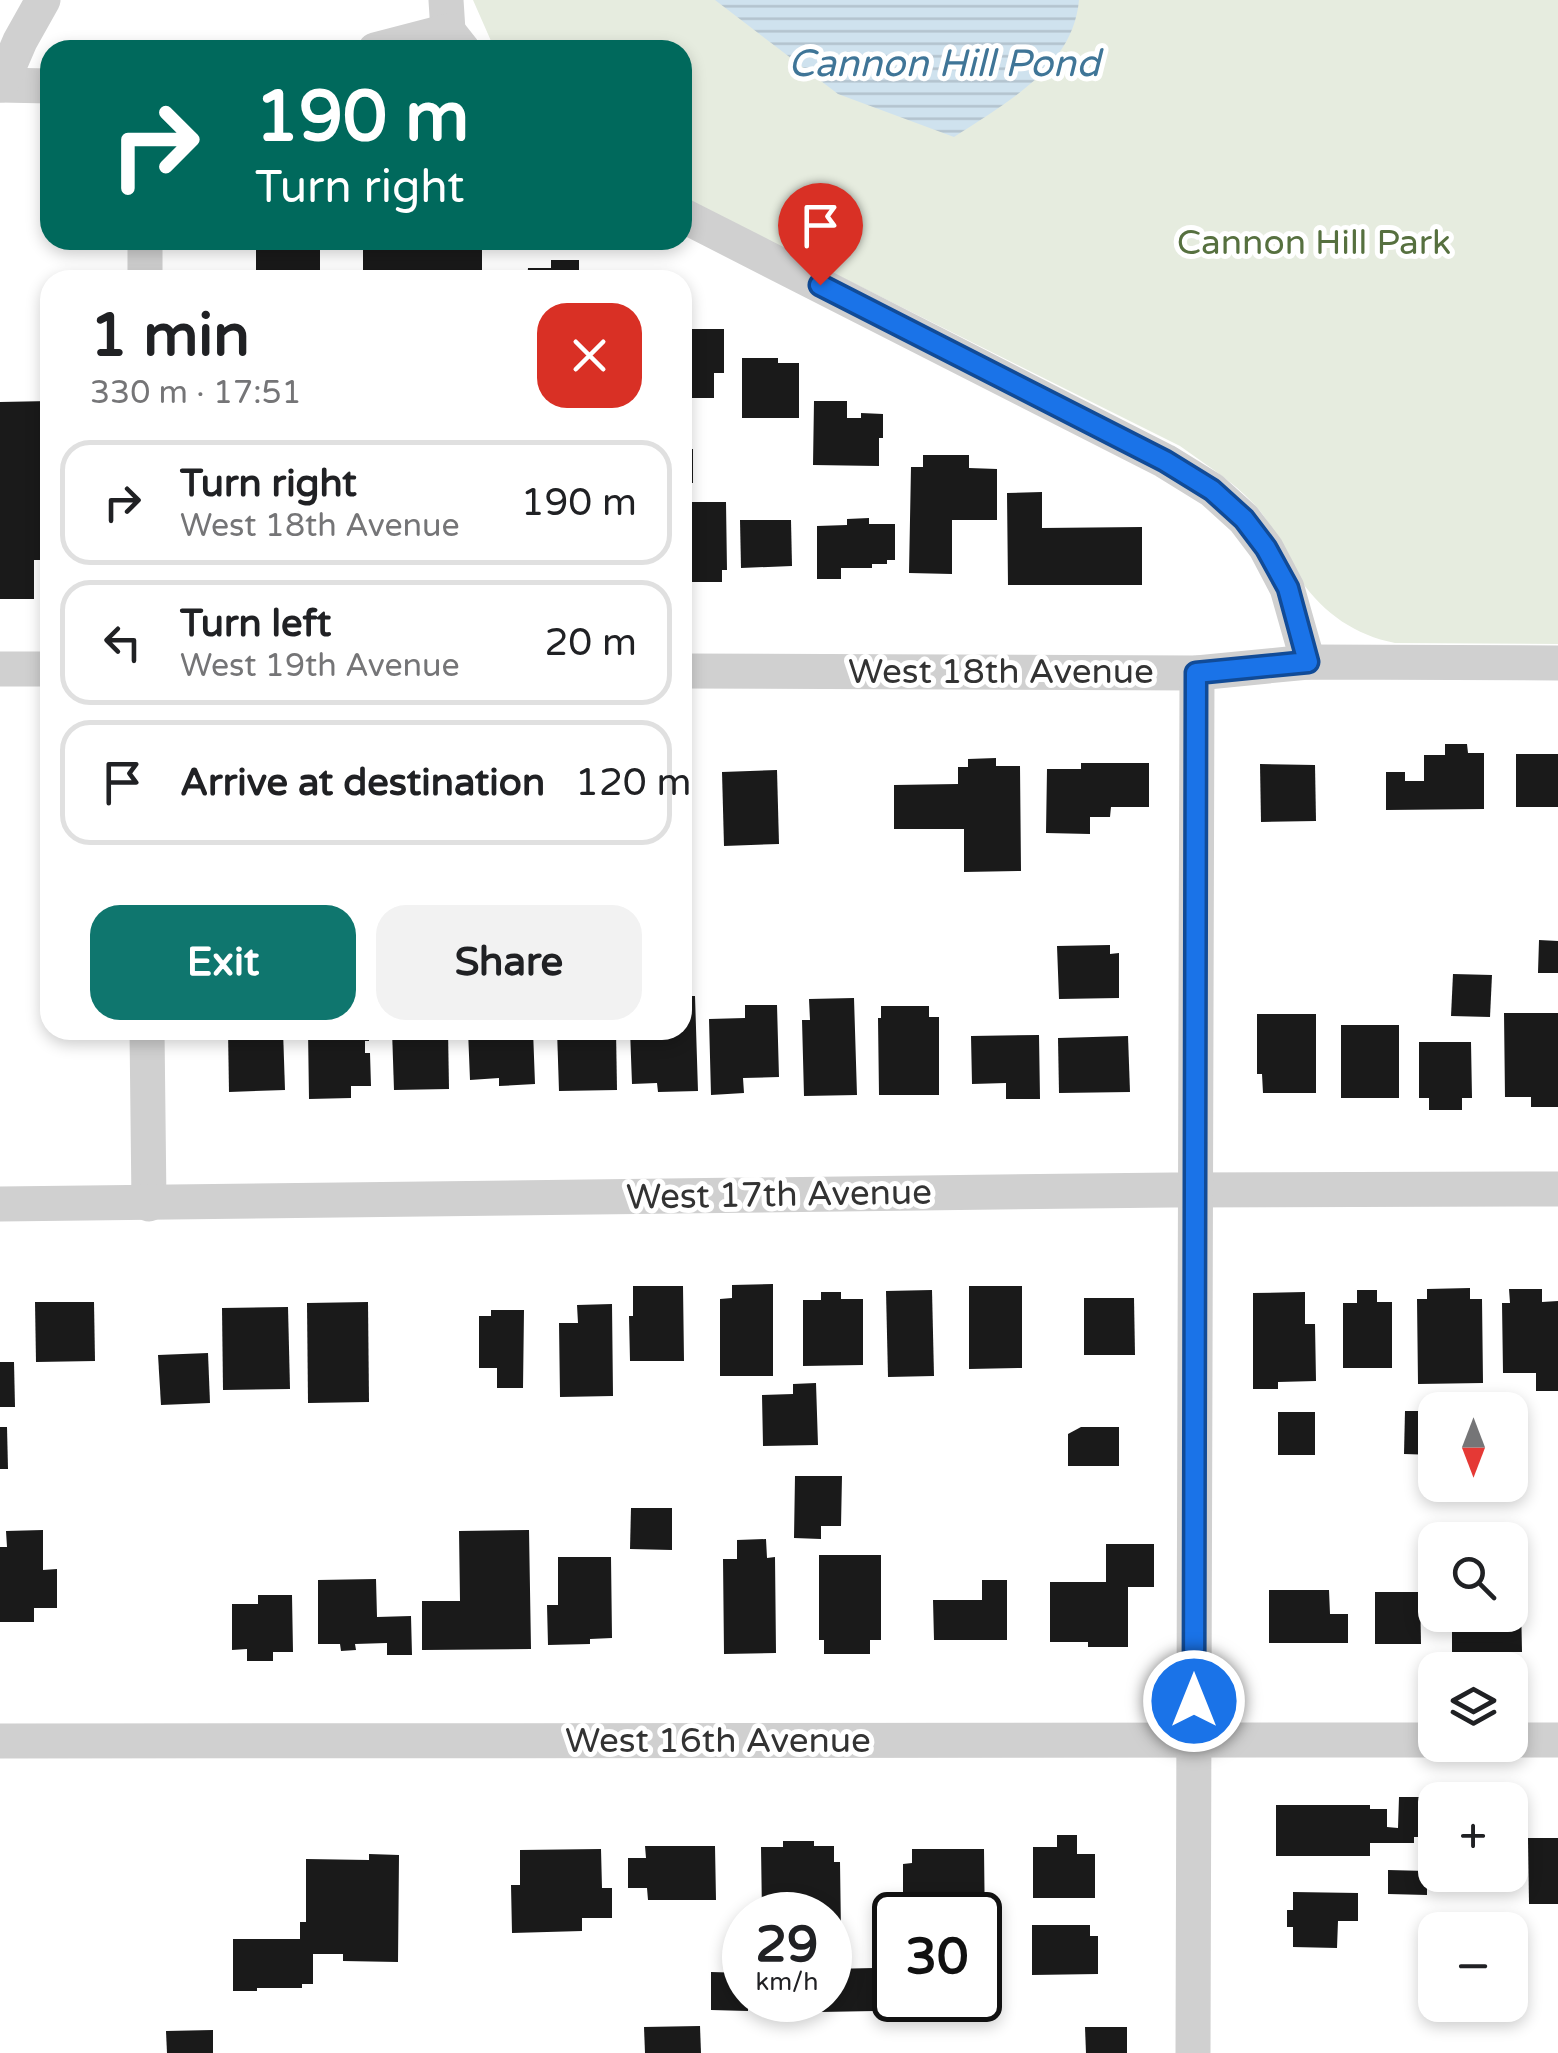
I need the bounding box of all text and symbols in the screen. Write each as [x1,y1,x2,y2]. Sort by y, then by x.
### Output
water label: Cannon Hill Pond [788,41,1104,87]
text: 190 m [255,76,469,160]
icon: right [90,80,220,210]
text: Turn right [255,161,464,215]
pin [778,183,863,286]
icon: arrive [793,198,848,253]
park label: Cannon Hill Park [1177,222,1451,264]
text: 1 min [90,300,250,372]
button: close [537,303,642,408]
text: 330 m · 17:51 [90,374,302,412]
text: Turn right [180,461,357,507]
icon: right [95,475,150,530]
text: 190 m [521,480,637,526]
text: West 18th Avenue [180,507,460,545]
text: Turn left [180,601,331,647]
icon: left [95,615,150,670]
text: 20 m [545,620,637,666]
text: West 19th Avenue [180,647,460,685]
street label: West 18th Avenue [848,651,1154,693]
icon: arrive [95,755,150,810]
text: Arrive at destination [180,760,545,806]
text: 120 m [575,760,691,806]
button: Exit [90,905,356,1020]
button: Share [376,905,642,1020]
street label: West 17th Avenue [626,1171,932,1219]
north arrow [1418,1392,1528,1502]
map controls [1418,1392,1528,2022]
button: search [1418,1522,1528,1632]
position arrow [1142,1649,1246,1753]
button: layers [1418,1652,1528,1762]
street label: West 16th Avenue [565,1720,871,1762]
button: + [1418,1782,1528,1892]
speed limit sign: 30 [872,1892,1002,2022]
button: − [1418,1912,1528,2022]
text: 29 [756,1915,818,1975]
text: km/h [756,1967,818,1997]

